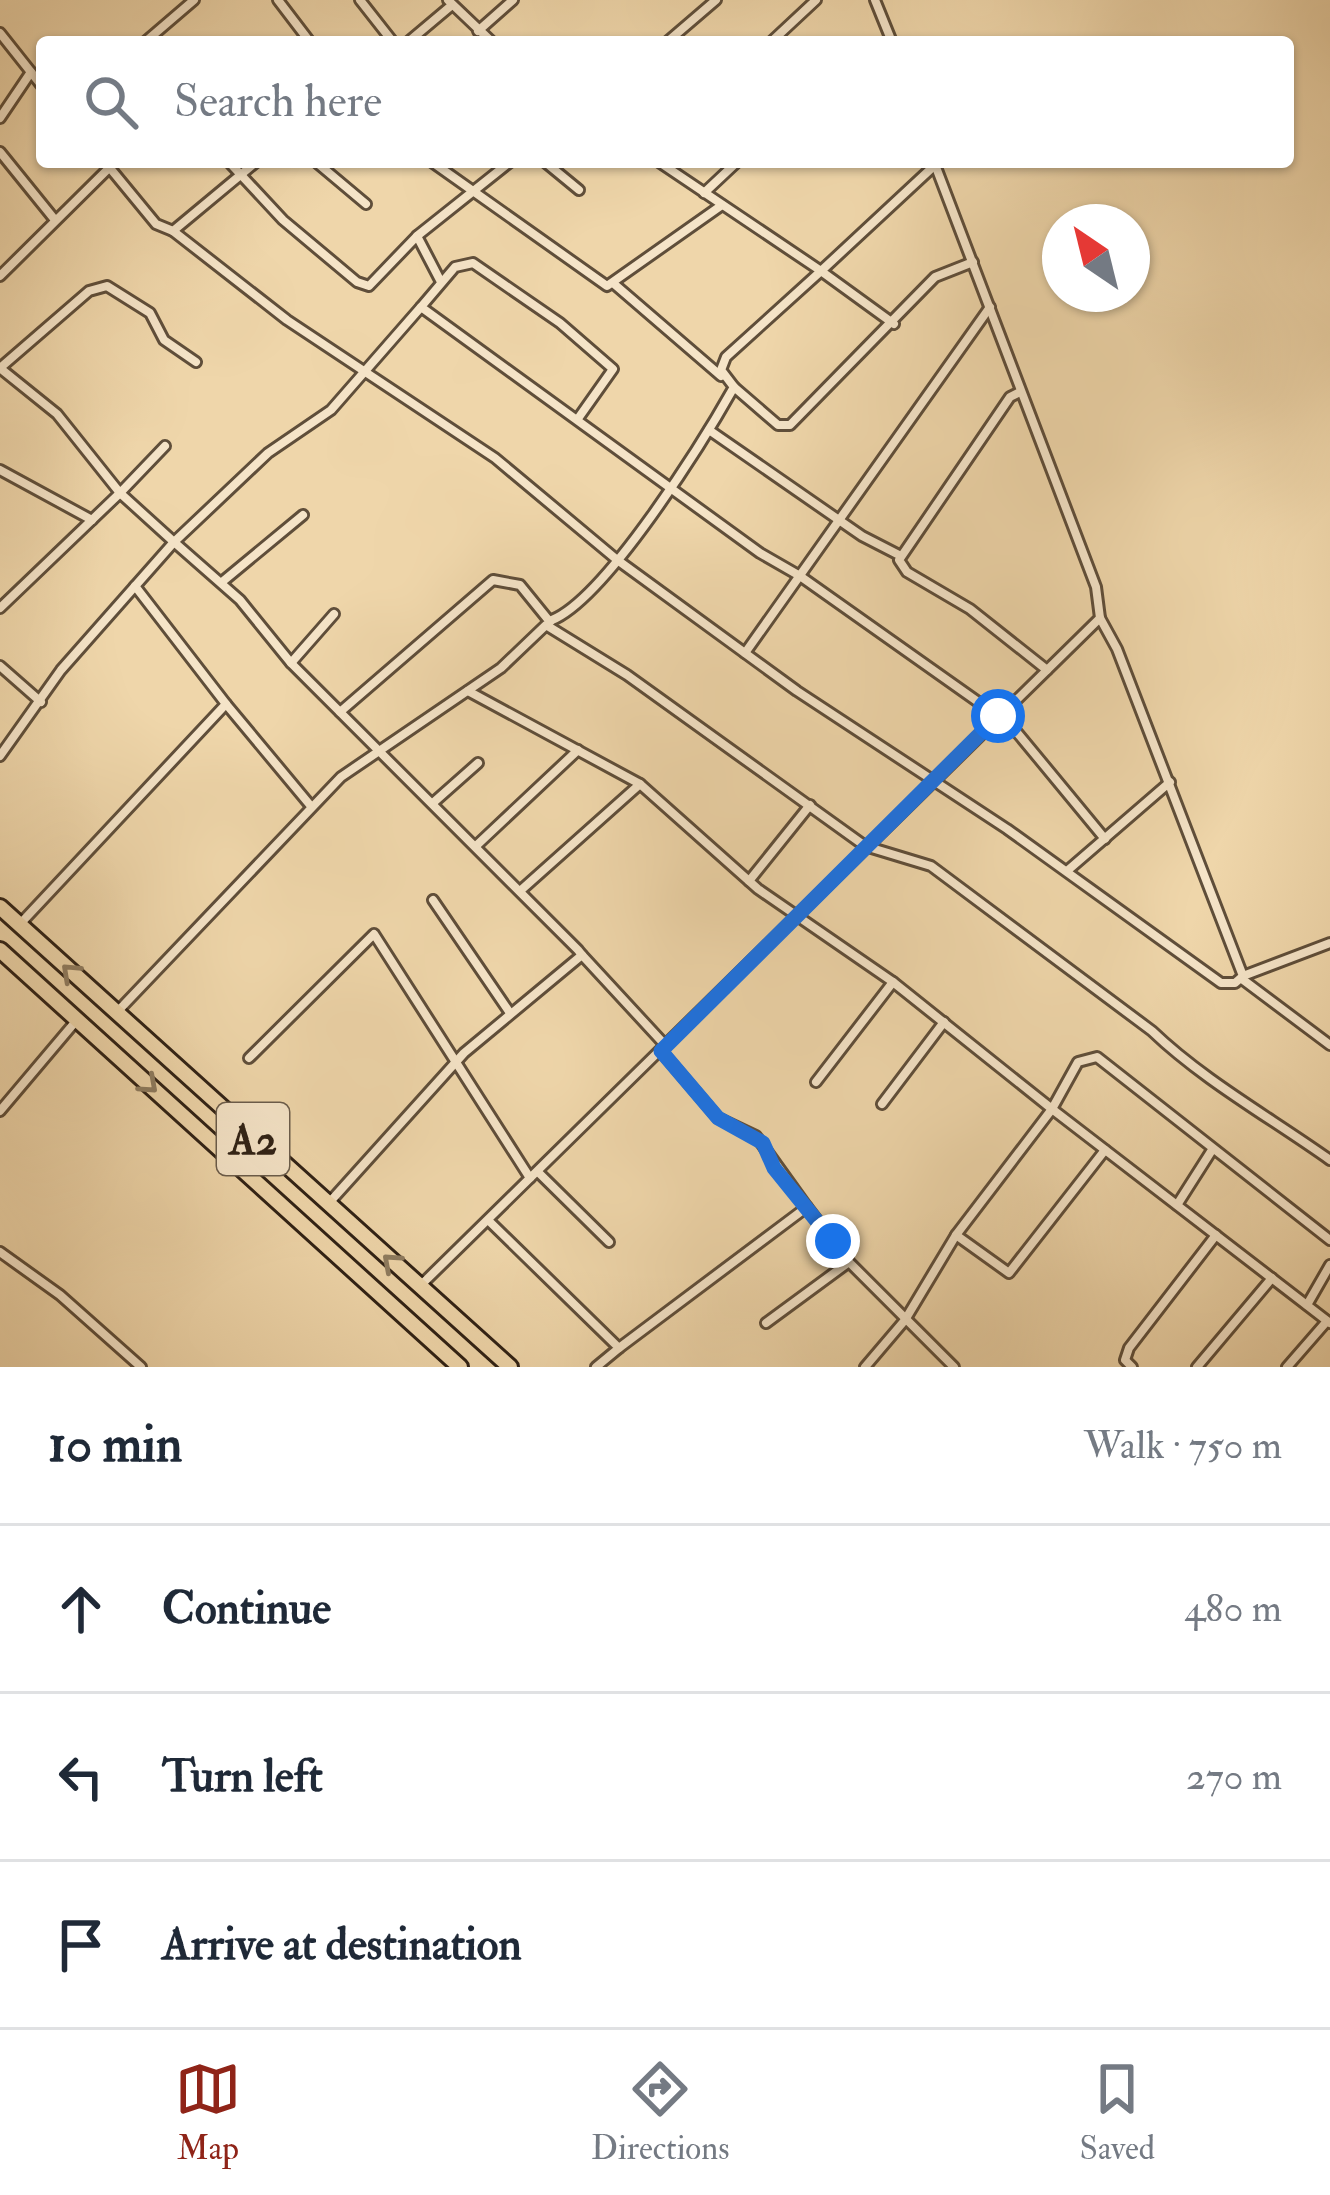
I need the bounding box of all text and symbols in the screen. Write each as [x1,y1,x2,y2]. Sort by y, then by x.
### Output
search box [36,36,1294,168]
icon: search [78,69,144,135]
text: Search here [174,74,382,130]
north arrow [1042,204,1150,312]
route start [971,689,1025,743]
one-way arrow [63,965,84,987]
one-way arrow [135,1071,156,1092]
road number: A2 [217,1103,289,1175]
route end [806,1214,860,1268]
one-way arrow [383,1255,405,1276]
text: 10 min [48,1413,182,1477]
text: Walk · 750 m [1084,1421,1282,1470]
icon: ahead [48,1576,114,1642]
text: Continue [162,1581,331,1637]
text: 480 m [1184,1584,1282,1633]
icon: left [48,1744,114,1810]
text: Turn left [162,1749,323,1805]
text: 270 m [1186,1752,1282,1801]
icon: arrive [48,1912,114,1978]
text: Arrive at destination [162,1917,522,1973]
tab: Map [175,2056,241,2169]
tab: Directions [591,2056,730,2169]
tab: Saved [1080,2056,1155,2169]

